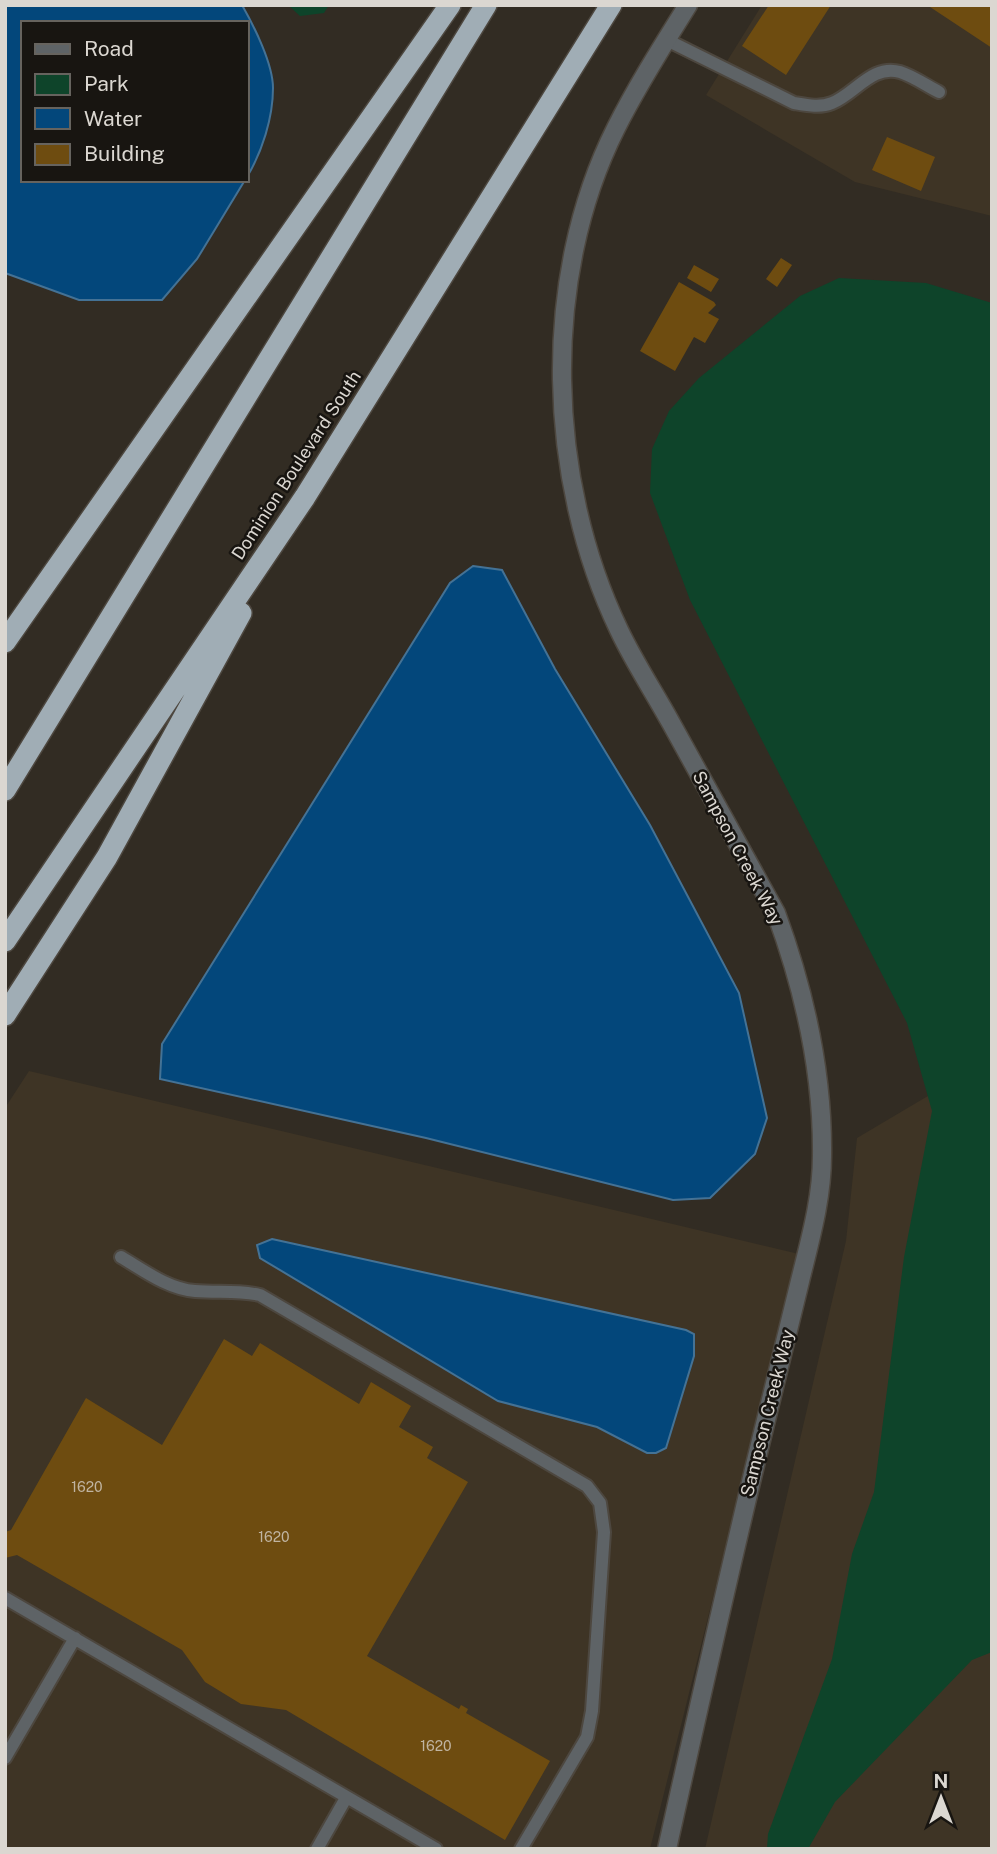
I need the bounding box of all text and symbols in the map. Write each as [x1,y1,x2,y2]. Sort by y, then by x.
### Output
legend [21,21,248,182]
text: Road [84,36,134,61]
text: Park [84,71,129,96]
text: Water [84,106,142,131]
text: Building [84,141,165,166]
street label: Dominion Boulevard South [227,366,365,564]
street label: Sampson Creek Way [688,767,788,929]
street label: Sampson Creek Way [736,1327,798,1499]
house number: 1620 [71,1479,103,1495]
house number: 1620 [258,1529,290,1545]
house number: 1620 [420,1738,452,1754]
north arrow [906,1763,976,1833]
text: N [934,1770,948,1792]

